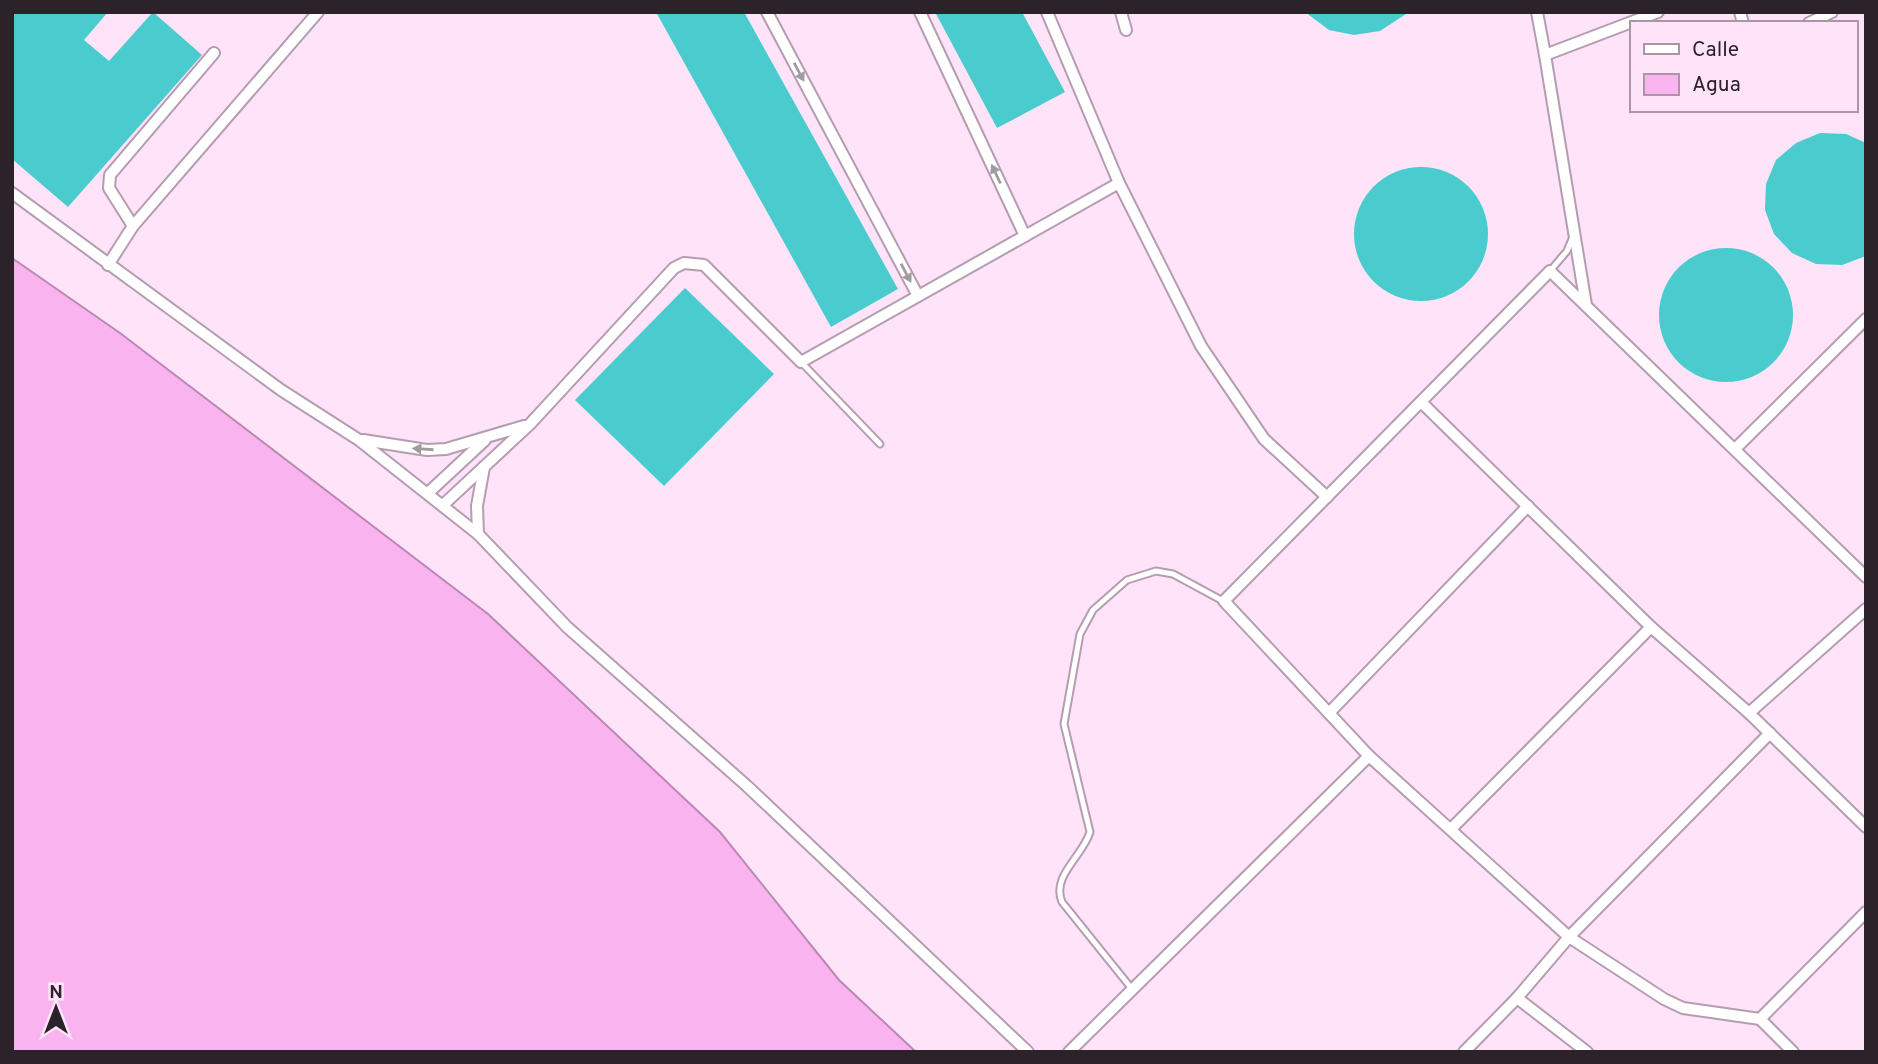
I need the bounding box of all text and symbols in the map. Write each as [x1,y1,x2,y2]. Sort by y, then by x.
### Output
legend [1630,21,1857,112]
text: Calle [1692,37,1739,64]
one-way arrow [793,63,805,82]
text: Agua [1692,72,1741,99]
one-way arrow [990,164,1002,184]
one-way arrow [900,263,912,283]
one-way arrow [412,443,434,454]
north arrow [21,973,91,1043]
text: N [49,981,63,1005]

